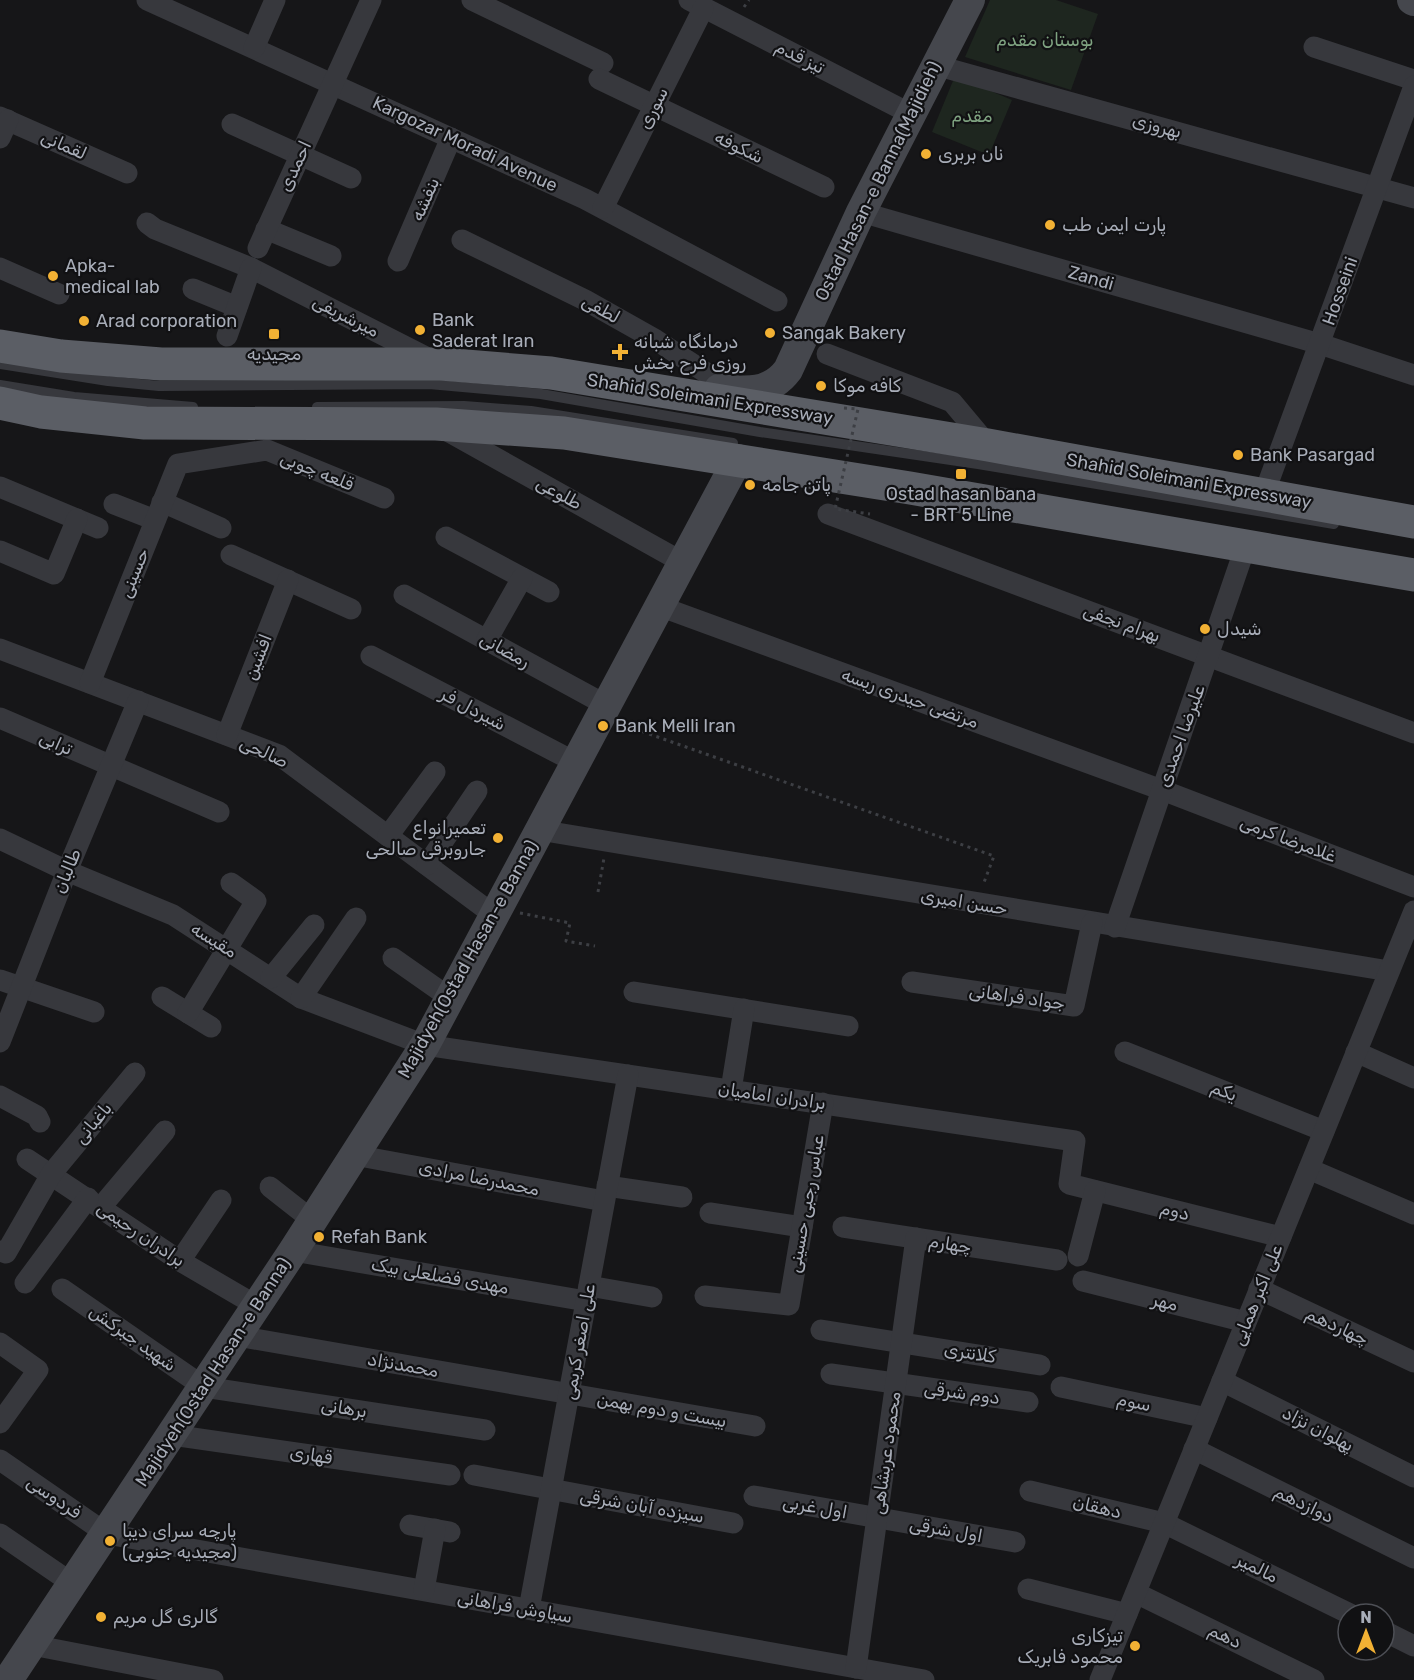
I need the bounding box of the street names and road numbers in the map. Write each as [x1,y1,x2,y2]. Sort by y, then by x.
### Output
street label: تیز قدم [772,35,828,79]
street label: Ostad Hasan-e Banna(Majidieh) [810,57,946,305]
street label: سوری [633,83,673,133]
street label: Kargozar Moradi Avenue [369,91,561,197]
street label: بهروزی [1130,109,1184,143]
street label: لقمانی [38,125,90,165]
street label: شکوفه [711,126,767,168]
street label: احمدی [274,137,316,195]
street label: بنفشه [406,174,444,224]
street label: Hosseini [1317,254,1363,328]
street label: Zandi [1066,261,1116,295]
street label: میرشریفی [309,290,383,342]
street label: لطفی [578,290,624,328]
street label: Shahid Soleimani Expressway [586,369,835,429]
street label: قلعه چوبی [277,446,357,496]
street label: Shahid Soleimani Expressway [1065,449,1313,513]
street label: طلوعی [532,472,586,514]
street label: حسینی [114,545,154,601]
street label: بهرام نجفی [1080,599,1164,647]
street label: رمضانی [476,627,534,673]
street label: افشین [239,631,277,683]
street label: مرتضی حیدری ریسه [838,663,982,733]
street label: شیردل فر [436,682,510,735]
street label: علیرضا احمدی [1152,682,1210,790]
street label: ترابی [36,726,76,760]
street label: صالحی [236,731,292,773]
street label: غلامرضا کرمی [1237,811,1339,867]
street label: Majidyeh(Ostad Hasan-e Banna) [393,836,543,1082]
street label: طالبان [48,845,86,897]
street label: حسن امیری [919,884,1009,920]
street label: مقیسه [187,917,241,963]
street label: جواد فراهانی [968,979,1066,1015]
street label: یکم [1207,1076,1240,1107]
street label: برادران امامیان [717,1078,827,1114]
street label: باغبانی [69,1098,117,1148]
street label: عباس رجبی حسینی [783,1133,829,1275]
street label: محمدرضا مرادی [417,1156,541,1200]
street label: برادران رحیمی [93,1196,189,1272]
street label: دوم [1158,1197,1192,1225]
street label: چهارم [927,1230,973,1258]
street label: علی اکبر همایی [1227,1241,1287,1349]
street label: Majidyeh(Ostad Hasan-e Banna) [131,1253,295,1491]
street label: مهدی فضلعلی بیک [369,1253,511,1299]
street label: علی اصغر کریمی [558,1282,600,1402]
street label: مهر [1149,1288,1180,1316]
street label: شهید جبرکش [85,1300,181,1376]
street label: چهاردهم [1302,1302,1372,1351]
street label: کلانتری [943,1338,997,1368]
street label: محمدنژاد [366,1348,440,1382]
street label: دوم شرقی [923,1377,1001,1409]
street label: بیست و دوم بهمن [595,1388,729,1432]
street label: سوم [1115,1388,1153,1416]
street label: محمود عربشاهی [866,1390,906,1516]
street label: برهانی [319,1394,369,1422]
street label: پهلوان نژاد [1278,1402,1357,1457]
street label: قهاری [288,1441,334,1469]
street label: فردوسی [22,1471,86,1523]
street label: دوازدهم [1270,1480,1338,1529]
street label: سیزده آبان شرقی [578,1484,706,1528]
street label: اول غربی [781,1491,849,1523]
street label: دهقان [1070,1491,1124,1523]
street label: اول شرقی [908,1513,984,1547]
street label: مالمیر [1231,1548,1282,1588]
street label: سیاوش فراهانی [456,1586,574,1628]
street label: دهم [1204,1619,1245,1654]

